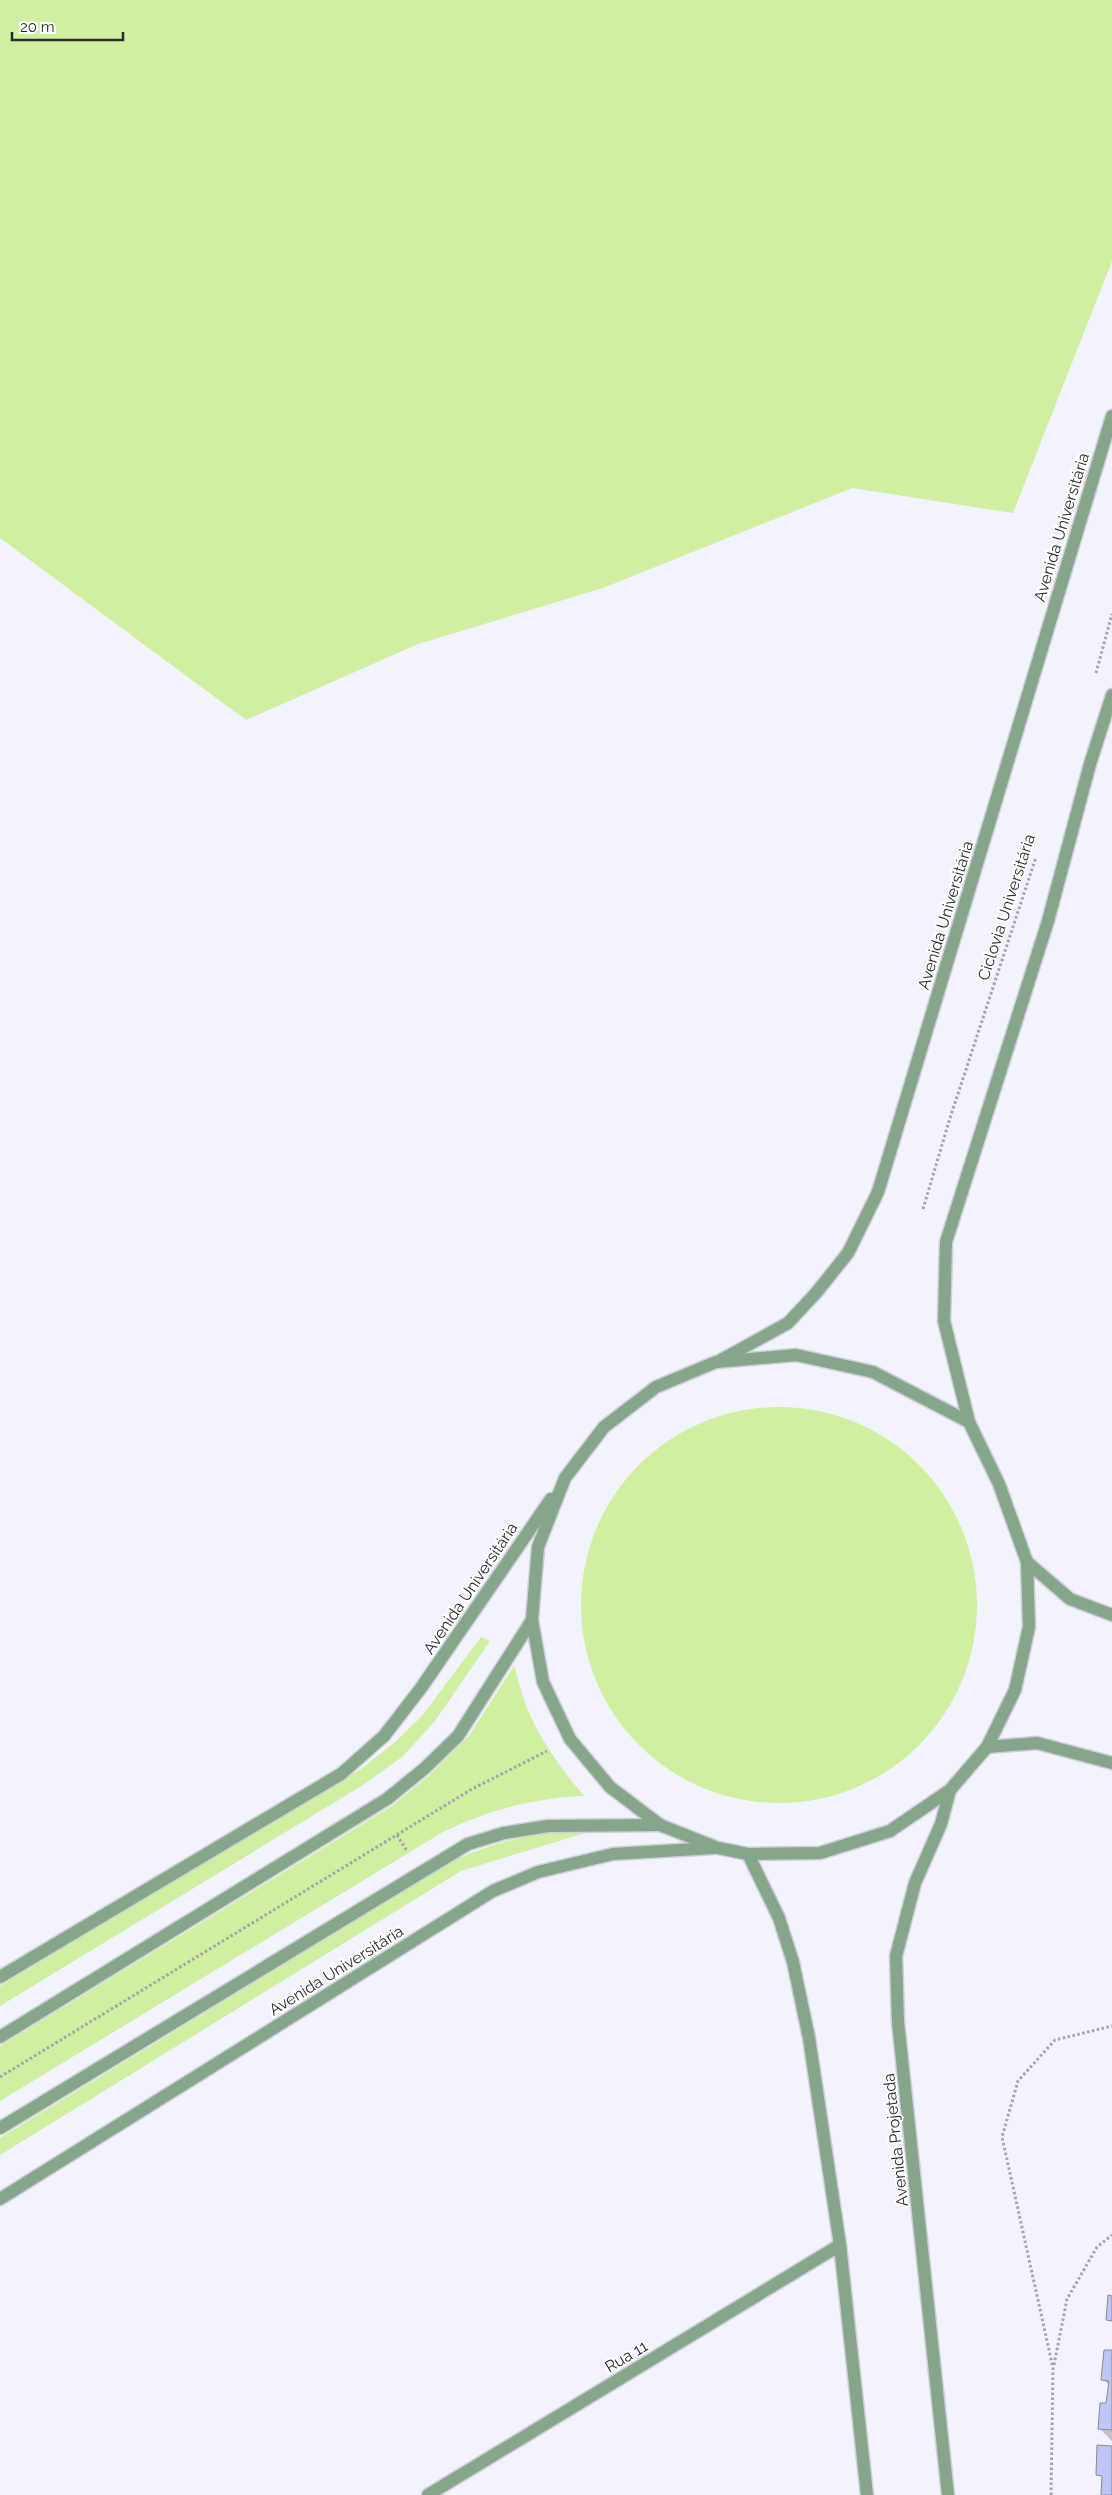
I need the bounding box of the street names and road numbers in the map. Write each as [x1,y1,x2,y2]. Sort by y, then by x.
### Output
street label: Avenida Universitária [1030,450,1093,604]
street label: Ciclovia Universitária [974,832,1039,983]
street label: Avenida Universitária [914,838,977,992]
street label: Avenida Universitária [419,1519,522,1658]
street label: Avenida Universitária [266,1921,407,2019]
street label: Avenida Projetada [879,2072,912,2208]
street label: Rua 11 [602,2336,651,2377]

